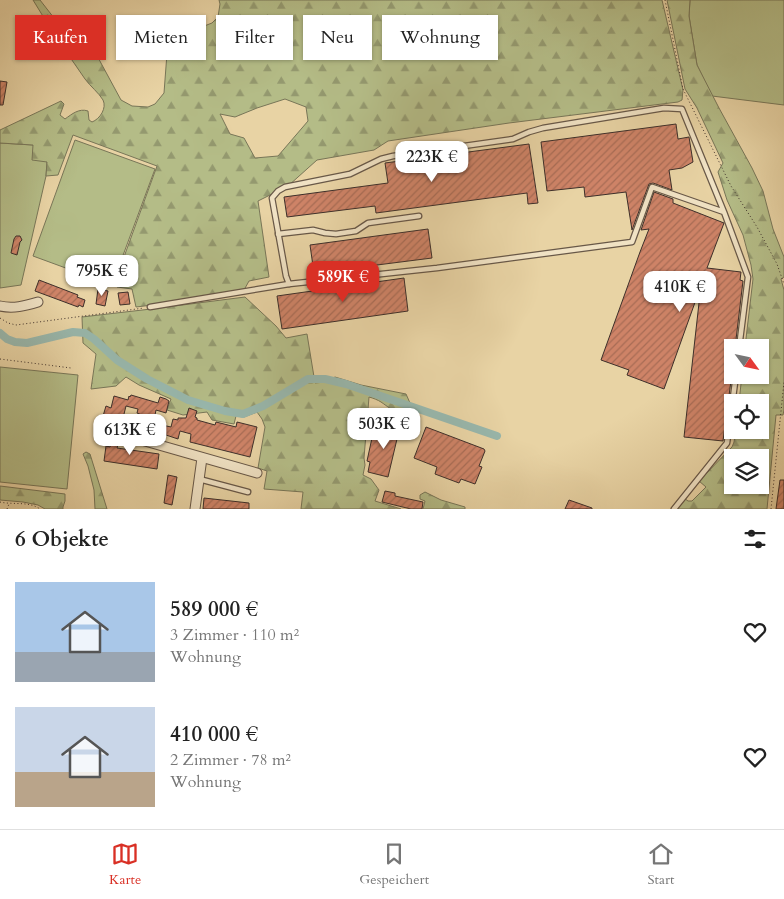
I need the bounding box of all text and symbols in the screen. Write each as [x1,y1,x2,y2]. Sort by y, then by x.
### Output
chip: Kaufen [15,15,106,60]
chip: Mieten [116,15,206,60]
chip: Filter [216,15,293,60]
chip: Neu [303,15,372,60]
chip: Wohnung [382,15,498,60]
pin: 223K € [391,140,473,183]
text: 223K € [406,146,458,168]
pin: 795K € [61,254,143,297]
text: 795K € [76,260,128,282]
pin: 589K € [302,260,384,303]
text: 589K € [317,266,369,288]
pin: 410K € [639,270,721,313]
text: 410K € [654,276,706,298]
north arrow [724,339,769,384]
map controls [724,339,769,494]
button: locate [724,394,769,439]
pin: 503K € [343,408,425,450]
text: 503K € [358,413,410,435]
pin: 613K € [89,414,171,456]
text: 613K € [104,419,156,441]
button: layers [724,449,769,494]
text: 6 Objekte [15,525,109,554]
icon: filters [741,525,769,553]
text: 589 000 € [170,595,258,624]
icon: home [55,602,115,662]
icon: heart [741,618,769,646]
text: 3 Zimmer · 110 m² [170,624,299,646]
text: Wohnung [170,646,241,668]
text: 410 000 € [170,720,258,749]
icon: home [55,727,115,787]
icon: heart [741,743,769,771]
text: 2 Zimmer · 78 m² [170,749,291,771]
text: Wohnung [170,771,241,793]
tab: Karte [109,840,141,889]
tab: Gespeichert [359,840,429,889]
tab: Start [647,840,675,889]

